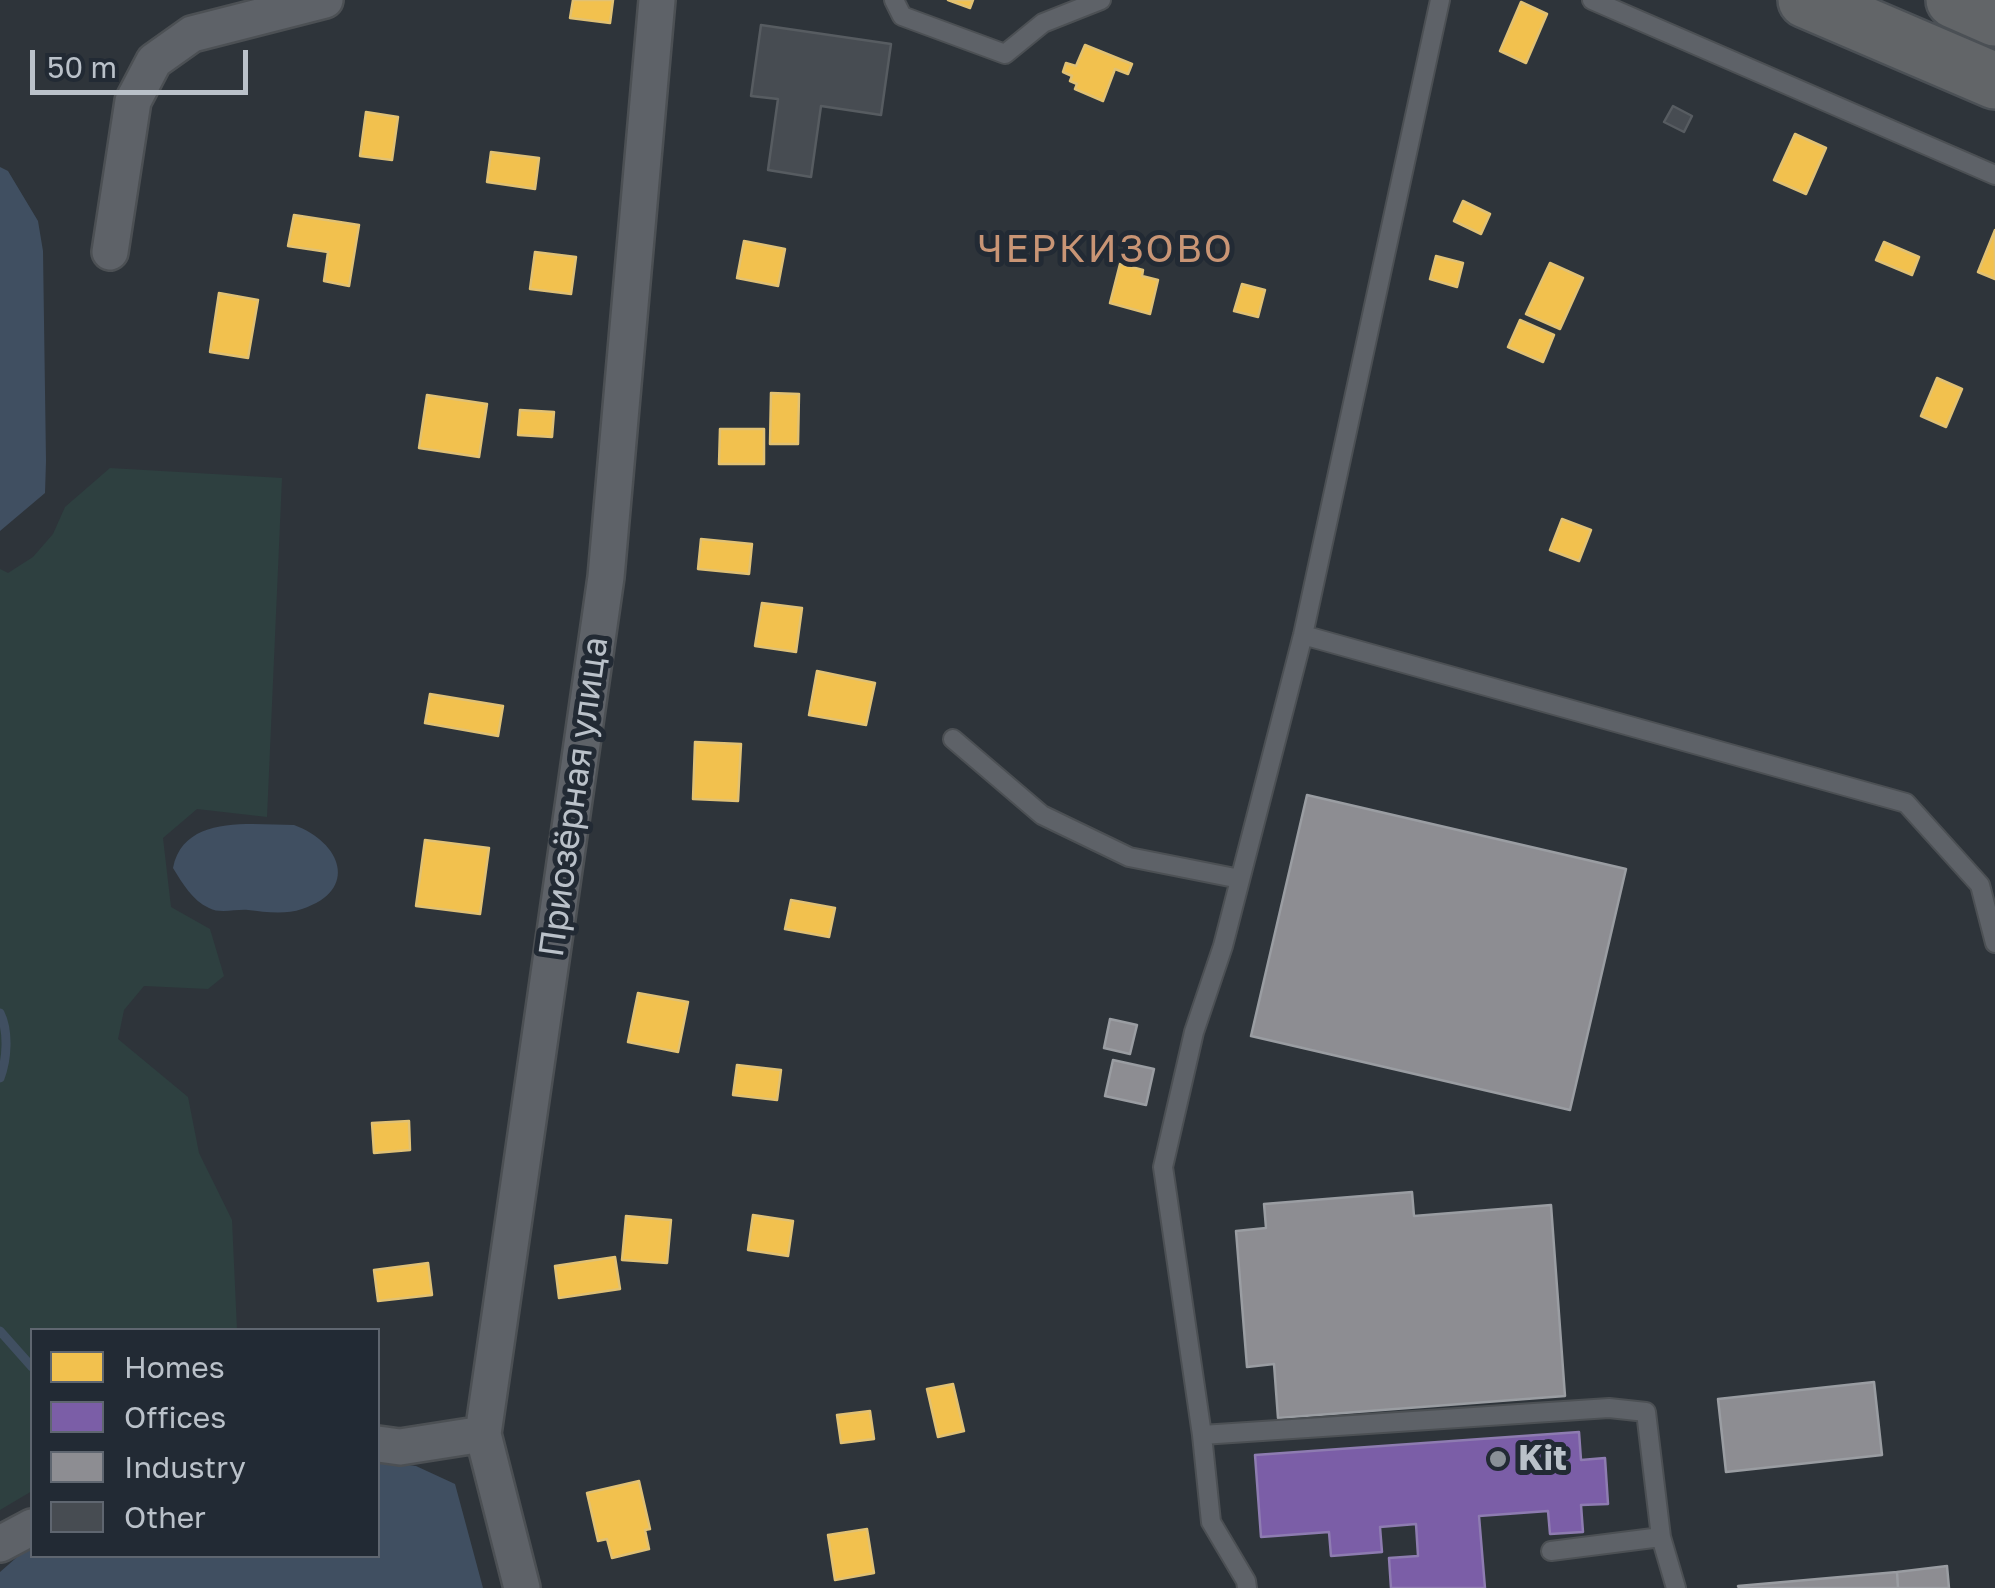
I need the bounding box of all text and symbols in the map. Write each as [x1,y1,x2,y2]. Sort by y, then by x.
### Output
scale bar [35,30,252,92]
text: 50 m [47,49,117,85]
district label: ЧЕРКИЗОВО [978,227,1234,273]
street label: Приозёрная улица [531,634,617,960]
legend [30,1328,380,1558]
text: Homes [124,1349,225,1385]
text: Offices [124,1399,226,1435]
place label: Kit [1518,1438,1567,1480]
marker: Kit [1487,1448,1509,1470]
text: Industry [124,1449,246,1485]
text: Other [124,1499,206,1535]

